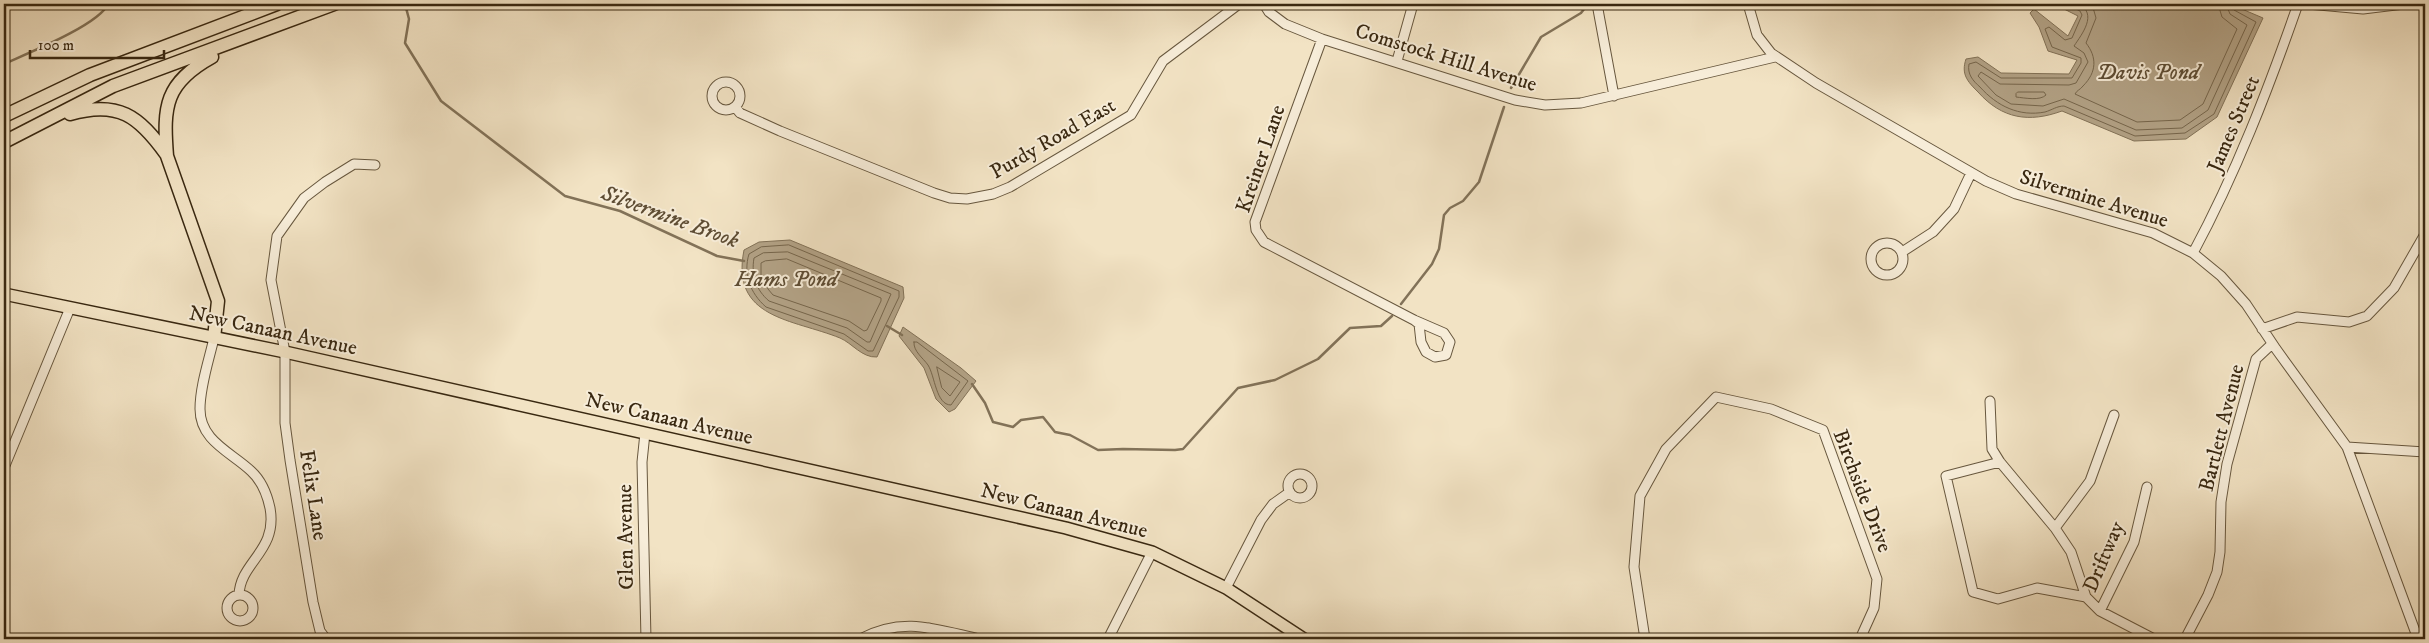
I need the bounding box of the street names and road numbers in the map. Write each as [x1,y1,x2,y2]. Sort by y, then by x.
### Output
street label: Comstock Hill Avenue [1352,18,1540,98]
street label: James Street [2201,72,2266,178]
street label: Purdy Road East [986,93,1121,185]
street label: Kreiner Lane [1230,101,1292,216]
street label: Silvermine Avenue [2017,164,2172,234]
street label: New Canaan Avenue [187,300,360,362]
street label: Bartlett Avenue [2194,361,2250,494]
street label: New Canaan Avenue [583,387,756,451]
street label: Birchside Drive [1827,426,1897,556]
street label: Felix Lane [293,448,333,542]
street label: New Canaan Avenue [978,478,1150,544]
street label: Glen Avenue [612,484,640,590]
street label: Driftway [2077,517,2131,596]

